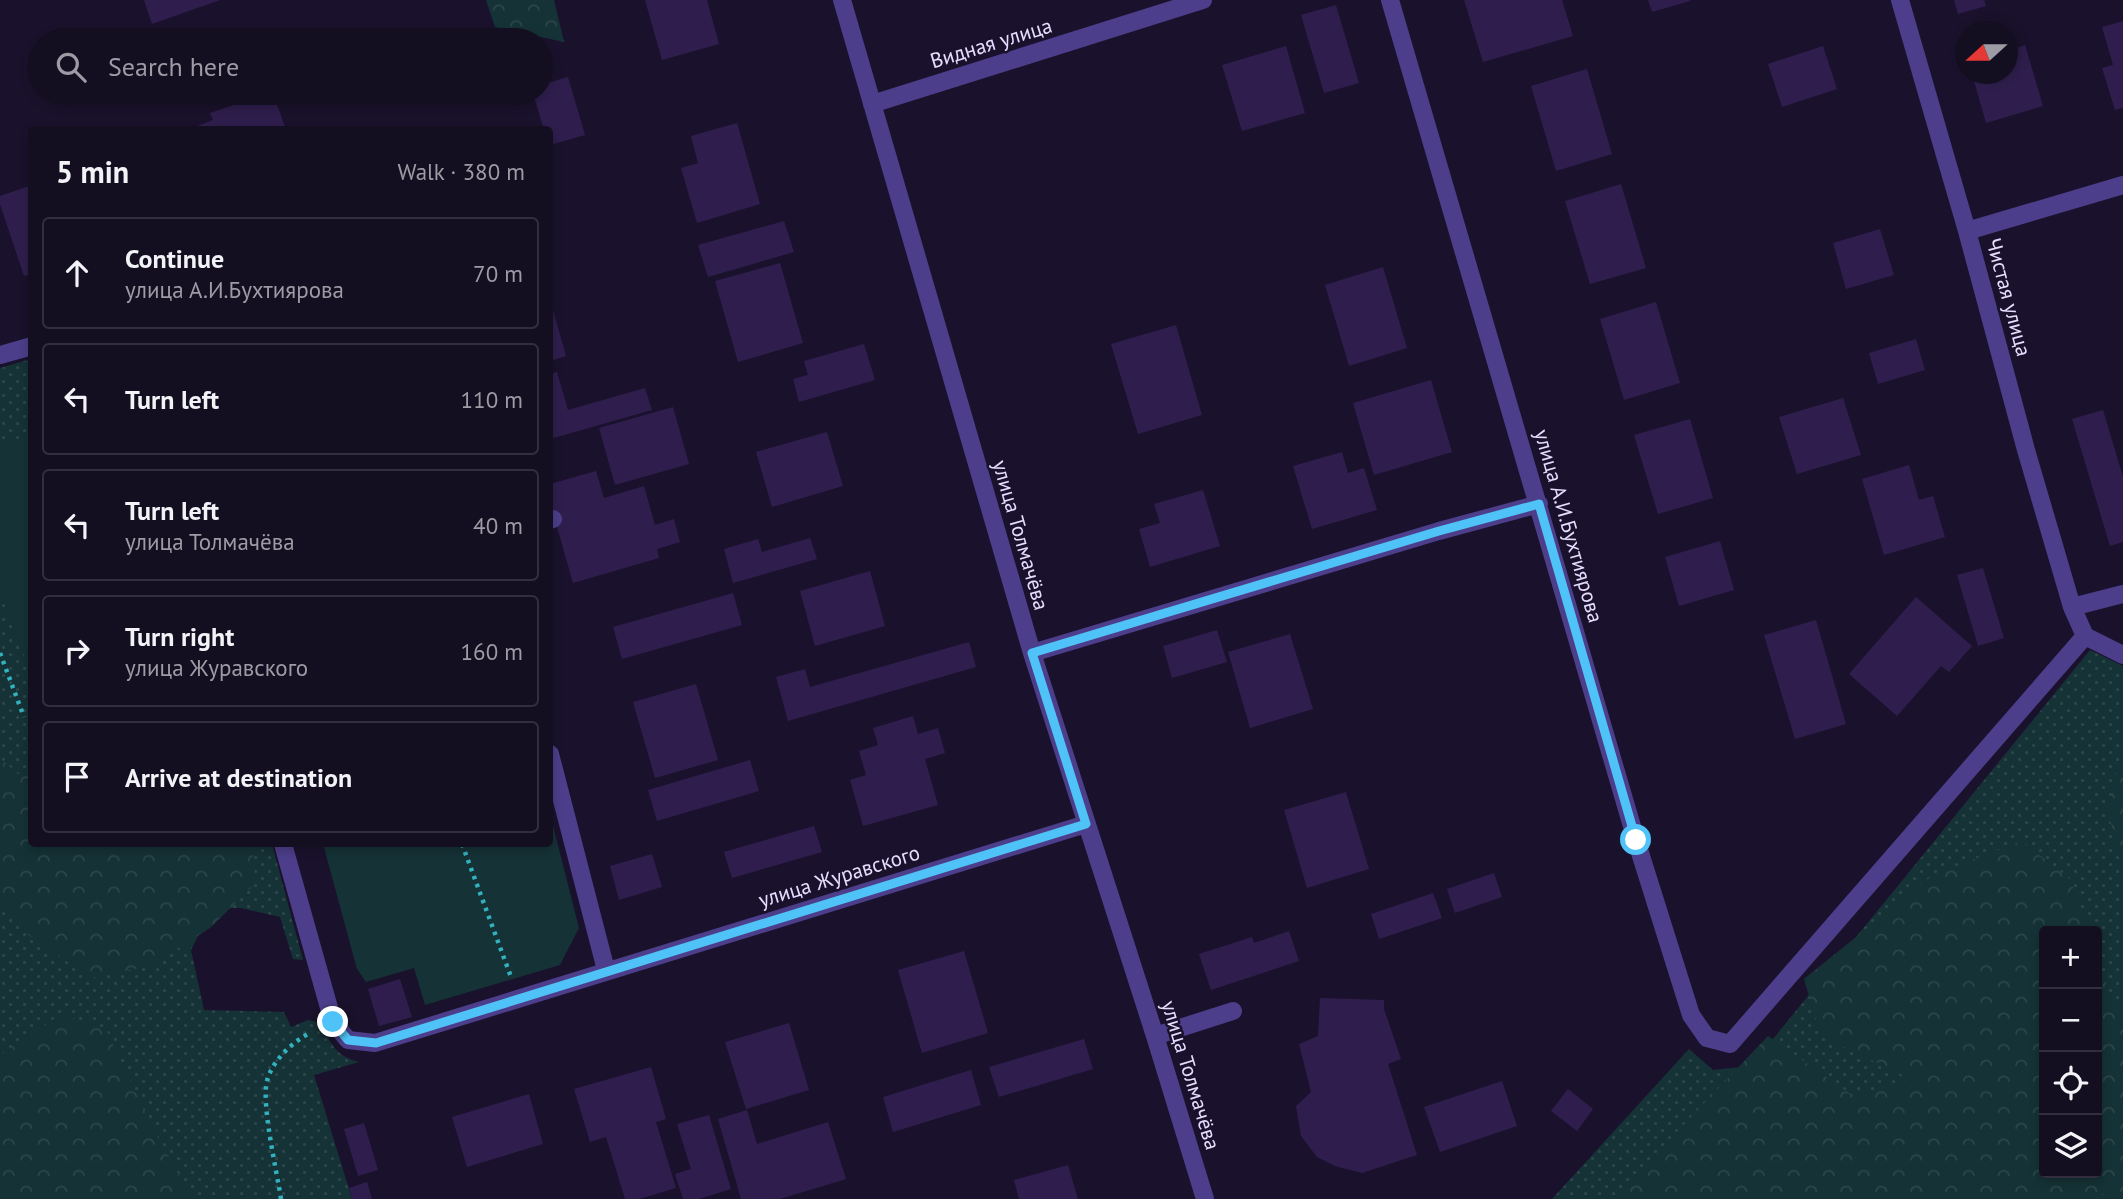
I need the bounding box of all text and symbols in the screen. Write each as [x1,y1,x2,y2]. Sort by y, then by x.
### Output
street label: Видная улица [927,12,1055,74]
north arrow [1955,21,2018,84]
search box [28,28,553,105]
icon: search [52,48,90,86]
text: Search here [108,50,239,83]
text: 5 min [56,152,129,191]
text: Walk · 380 m [398,157,525,186]
street label: Чистая улица [1980,235,2038,359]
text: Continue [125,242,224,275]
icon: ahead [58,254,96,292]
text: 70 m [473,259,523,288]
text: улица А.И.Бухтиярова [125,275,344,304]
icon: left [58,380,96,418]
text: Turn left [125,383,219,416]
text: 110 m [461,385,523,414]
street label: улица А.И.Бухтиярова [1528,426,1610,626]
street label: улица Толмачёва [987,457,1055,613]
text: Turn left [125,494,219,527]
icon: left [58,506,96,544]
text: 40 m [473,511,523,540]
text: улица Толмачёва [125,527,295,556]
text: Turn right [125,620,234,653]
icon: right [58,632,96,670]
text: 160 m [461,637,523,666]
text: улица Журавского [125,653,308,682]
icon: arrive [58,758,96,796]
text: Arrive at destination [125,761,352,794]
route start [1620,824,1651,855]
street label: улица Журавского [755,839,923,913]
map controls [2039,926,2102,1178]
button: + [2039,926,2102,989]
button: − [2039,989,2102,1052]
street label: улица Толмачёва [1155,997,1227,1153]
route end [317,1006,348,1037]
button: locate [2039,1052,2102,1115]
button: layers [2039,1115,2102,1178]

